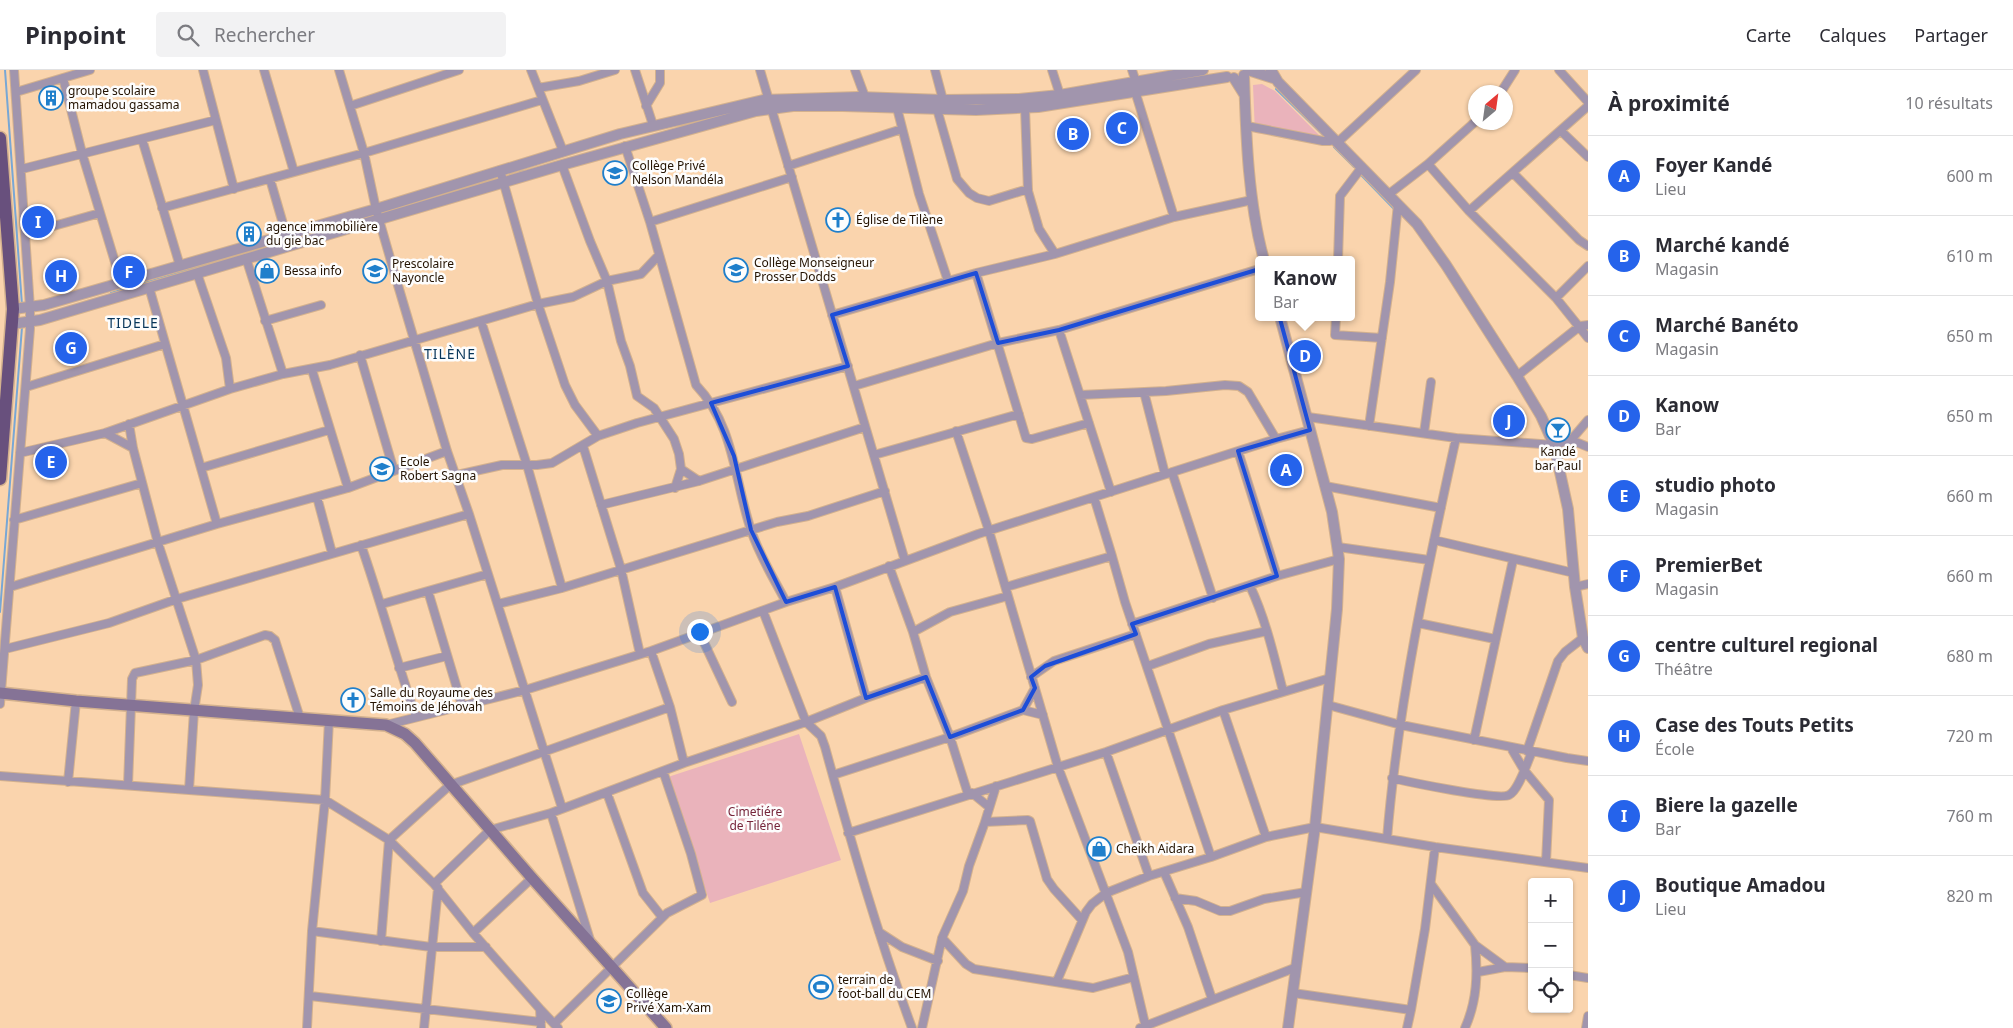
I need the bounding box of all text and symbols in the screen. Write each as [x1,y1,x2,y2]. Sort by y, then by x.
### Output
search box [156,12,506,57]
text: Pinpoint [25,18,126,51]
icon: search [174,21,202,49]
text: Rechercher [214,22,315,48]
text: Carte [1746,23,1791,47]
text: Calques [1819,23,1886,47]
text: Partager [1914,23,1988,47]
place label: groupe scolaire mamadou gassama [68,82,179,113]
building icon: groupe scolaire mamadou gassama [38,85,64,111]
north arrow [1468,85,1513,130]
text: À proximité [1608,89,1730,117]
text: 10 résultats [1905,92,1993,114]
pin: C [1106,109,1138,147]
pin: B [1057,115,1089,153]
text: Foyer Kandé [1655,152,1772,178]
place label: Collège Privé Nelson Mandéla [632,157,724,188]
school or university icon: Collège Privé Nelson Mandéla [602,160,628,186]
text: A [1618,165,1630,187]
text: 600 m [1946,165,1993,187]
text: Lieu [1655,178,1686,200]
pin: I [22,203,54,241]
church icon: Église de Tilène [825,207,851,233]
place label: Église de Tilène [856,211,943,228]
place label: agence immobilière du gie bac [266,218,378,249]
building icon: agence immobilière du gie bac [236,221,262,247]
text: Marché kandé [1655,232,1790,258]
text: B [1619,245,1629,267]
text: 610 m [1946,245,1993,267]
pin: F [113,253,145,291]
place label: Collège Monseigneur Prosser Dodds [754,254,874,285]
place label: Prescolaire Nayoncle [392,255,454,286]
popup [1255,256,1355,321]
pin: H [45,257,77,295]
school or university icon: Collège Monseigneur Prosser Dodds [723,257,749,283]
shop icon: Bessa info [254,258,280,284]
school or university icon: Prescolaire Nayoncle [362,258,388,284]
text: Magasin [1655,258,1719,280]
place label: Bessa info [284,262,342,279]
text: Kanow [1273,265,1337,291]
text: Bar [1273,291,1299,313]
text: Marché Banéto [1655,312,1799,338]
district label: TIDELE [107,313,159,332]
text: C [1619,325,1629,347]
text: 650 m [1946,325,1993,347]
pin: G [55,329,87,367]
pin: D [1289,337,1321,375]
text: Magasin [1655,338,1719,360]
district label: TILÈNE [424,344,476,363]
text: Kanow [1655,392,1719,418]
pin: J [1493,402,1525,440]
text: D [1618,405,1630,427]
text: 650 m [1946,405,1993,427]
bar icon: Kandé bar Paul [1545,417,1571,443]
text: Bar [1655,418,1681,440]
pin: E [35,443,67,481]
place label: Kandé bar Paul [1535,443,1581,474]
pin: A [1270,451,1302,489]
place label: Ecole Robert Sagna [400,453,476,484]
school or university icon: Ecole Robert Sagna [369,456,395,482]
text: studio photo [1655,472,1776,498]
text: E [1620,485,1628,507]
text: 660 m [1946,485,1993,507]
text: Magasin [1655,498,1719,520]
text: PremierBet [1655,552,1763,578]
text: F [1620,565,1628,587]
text: 660 m [1946,565,1993,587]
text: Magasin [1655,578,1719,600]
your location [687,619,713,645]
text: centre culturel regional [1655,632,1878,658]
text: G [1618,645,1630,667]
text: 680 m [1946,645,1993,667]
text: Théâtre [1655,658,1713,680]
place label: Salle du Royaume des Témoins de Jéhovah [370,684,493,715]
church icon: Salle du Royaume des Témoins de Jéhovah [340,687,366,713]
text: Case des Touts Petits [1655,712,1854,738]
text: H [1618,725,1630,747]
text: 720 m [1946,725,1993,747]
text: École [1655,738,1694,760]
text: Biere la gazelle [1655,792,1798,818]
park label: Cimetiére de Tiléne [728,803,782,834]
text: I [1621,805,1627,827]
text: 760 m [1946,805,1993,827]
text: Bar [1655,818,1681,840]
shop icon: Cheikh Aidara [1086,836,1112,862]
place label: Cheikh Aidara [1116,840,1194,857]
text: Boutique Amadou [1655,872,1826,898]
map controls [1528,878,1573,1013]
button: + [1528,878,1573,923]
text: J [1621,885,1627,907]
text: 820 m [1946,885,1993,907]
text: Lieu [1655,898,1686,920]
button: − [1528,923,1573,968]
button: locate [1528,968,1573,1013]
place label: terrain de foot-ball du CEM [838,971,931,1002]
sports icon: terrain de foot-ball du CEM [808,974,834,1000]
place label: Collège Privé Xam-Xam [626,985,711,1016]
school or university icon: Collège Privé Xam-Xam [596,988,622,1014]

